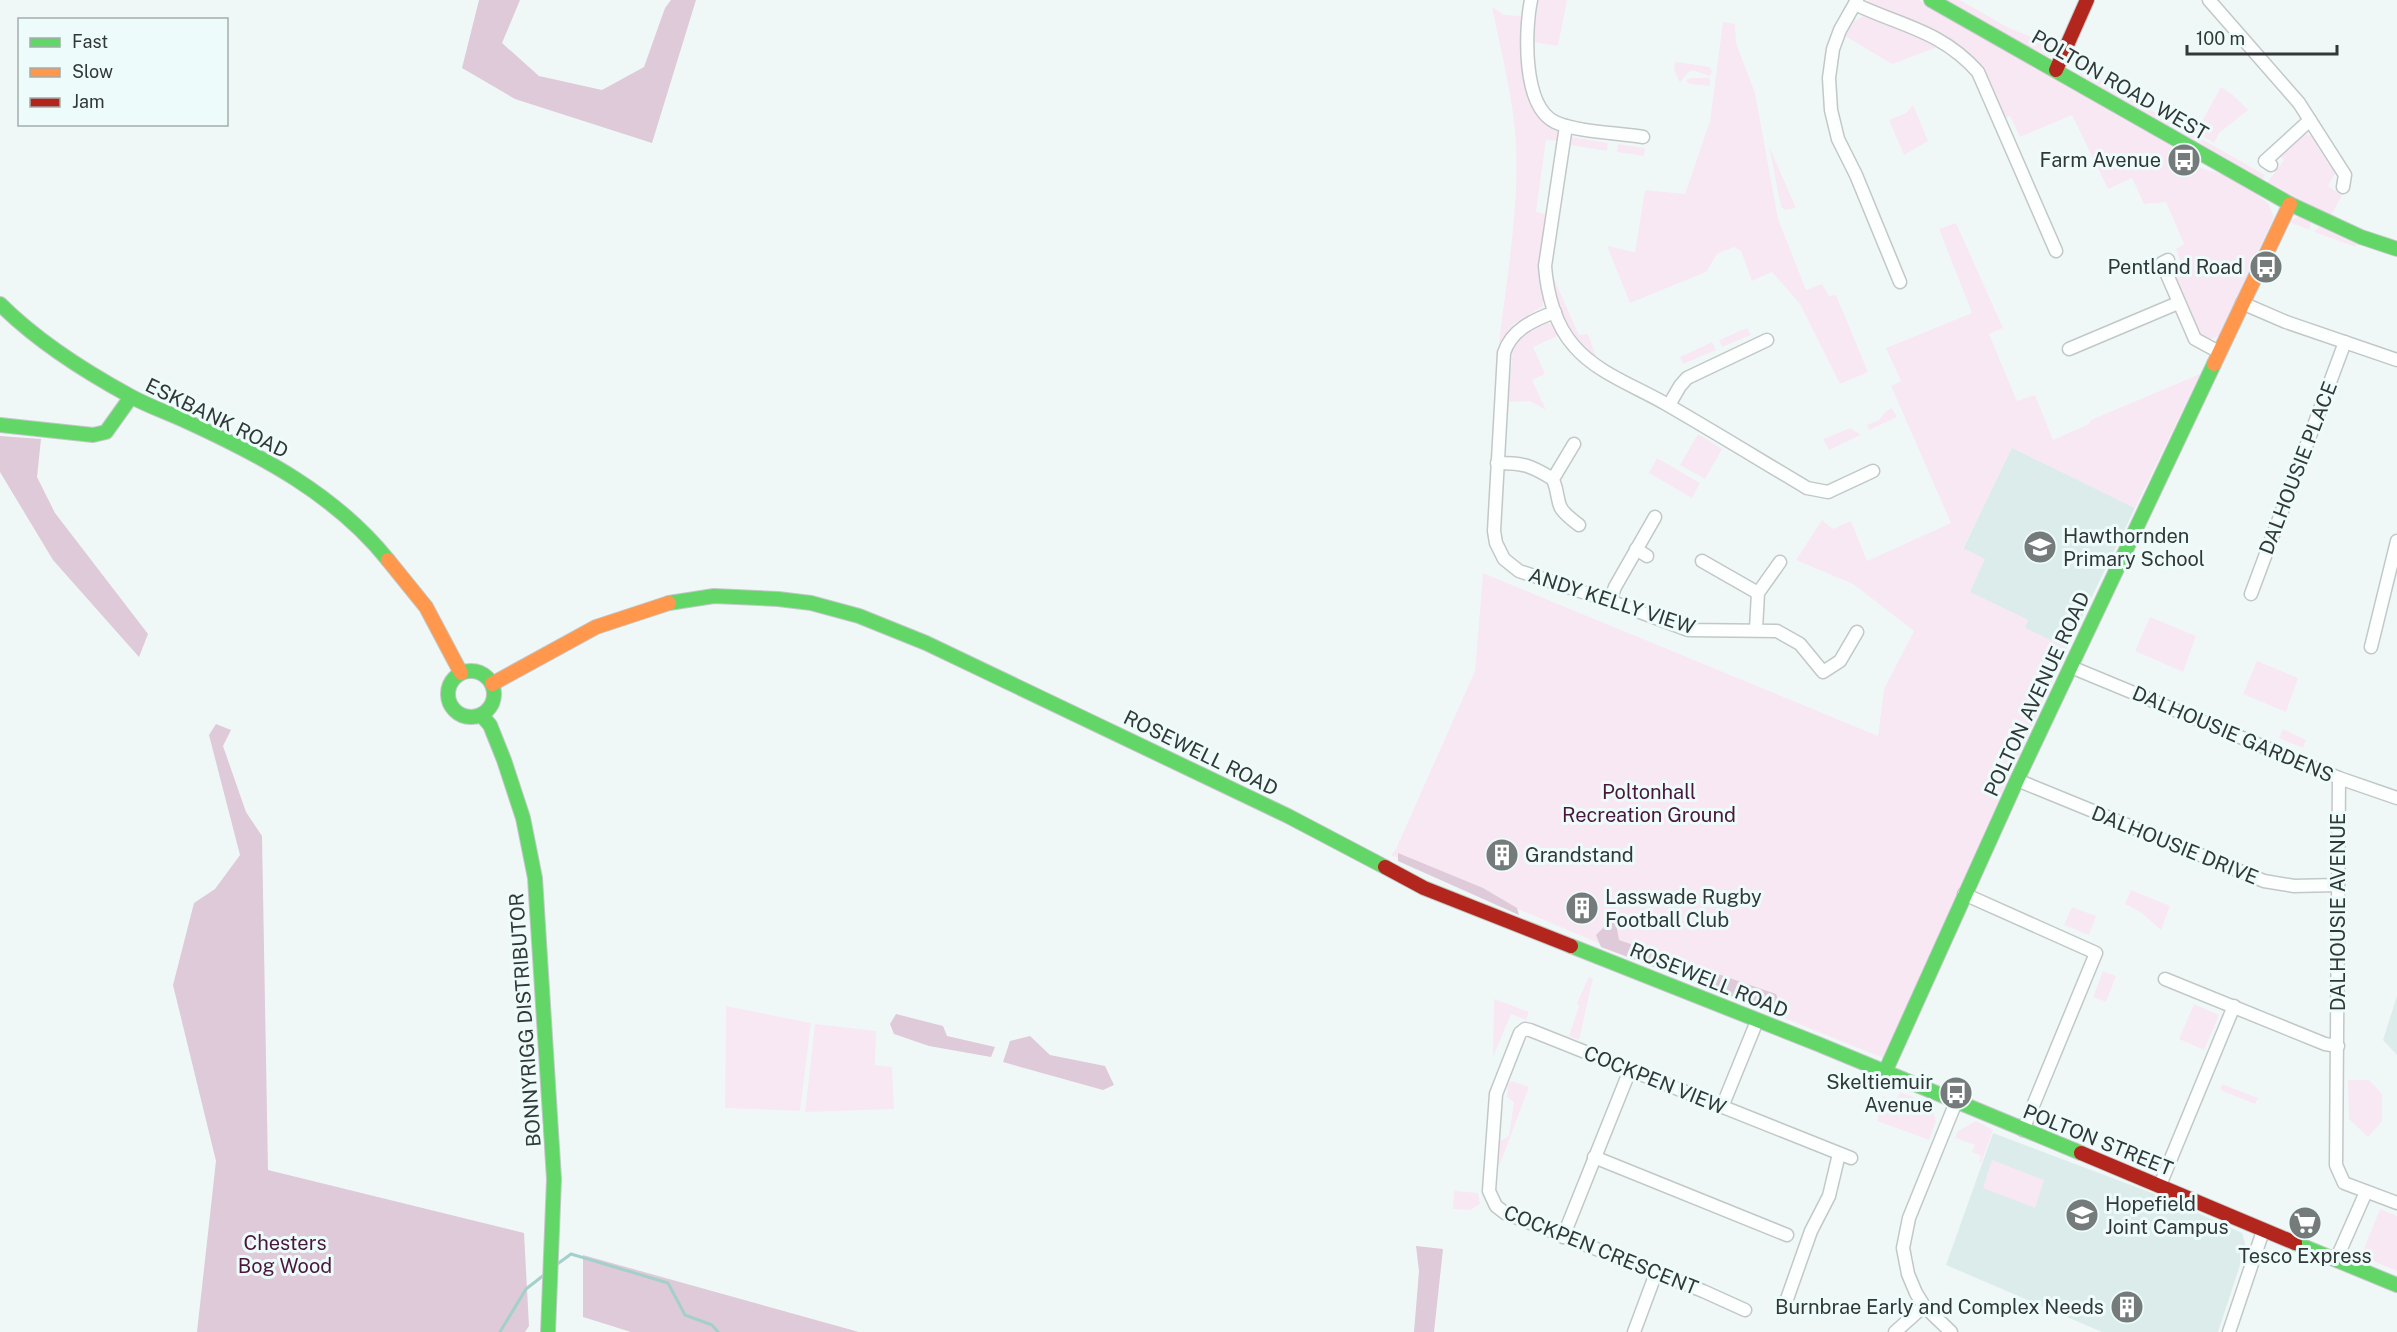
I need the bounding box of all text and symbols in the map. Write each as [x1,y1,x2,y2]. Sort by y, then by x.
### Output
legend [18,18,228,126]
scale bar [2187,18,2337,56]
street label: POLTON ROAD WEST [2027,25,2213,145]
text: 100 m [2196,28,2245,49]
text: Fast [72,31,108,52]
text: Slow [72,61,113,82]
text: Jam [72,91,105,112]
bus stop icon: Farm Avenue [2166,142,2202,178]
place label: Farm Avenue [2040,148,2161,172]
bus stop icon: Pentland Road [2248,249,2284,285]
place label: Pentland Road [2108,255,2243,279]
street label: ESKBANK ROAD [142,373,292,463]
street label: DALHOUSIE PLACE [2254,378,2342,558]
place label: Hawthornden Primary School [2063,524,2205,571]
school or university icon: Hawthornden Primary School [2022,529,2058,565]
street label: ANDY KELLY VIEW [1526,563,1698,639]
street label: POLTON AVENUE ROAD [1979,588,2095,800]
street label: DALHOUSIE GARDENS [2129,681,2337,787]
street label: ROSEWELL ROAD [1120,705,1282,801]
park label: Poltonhall Recreation Ground [1562,780,1736,827]
street label: DALHOUSIE DRIVE [2088,801,2262,889]
street label: DALHOUSIE AVENUE [2326,813,2350,1011]
building icon: Grandstand [1484,837,1520,873]
place label: Grandstand [1525,843,1634,867]
place label: Lasswade Rugby Football Club [1605,885,1762,932]
building icon: Lasswade Rugby Football Club [1564,890,1600,926]
street label: BONNYRIGG DISTRIBUTOR [504,892,546,1148]
street label: ROSEWELL ROAD [1626,937,1792,1023]
street label: COCKPEN VIEW [1580,1041,1730,1119]
place label: Skeltiemuir Avenue [1826,1070,1933,1117]
bus stop icon: Skeltiemuir Avenue [1938,1075,1974,1111]
street label: POLTON STREET [2020,1099,2176,1181]
place label: Hopefield Joint Campus [2105,1192,2229,1239]
school or university icon: Hopefield Joint Campus [2064,1197,2100,1233]
street label: COCKPEN CRESCENT [1500,1200,1702,1300]
supermarket icon: Tesco Express [2287,1205,2323,1241]
park label: Chesters Bog Wood [238,1231,332,1278]
place label: Tesco Express [2238,1244,2372,1268]
building icon: Burnbrae Early and Complex Needs [2109,1289,2145,1325]
place label: Burnbrae Early and Complex Needs [1775,1295,2104,1319]

